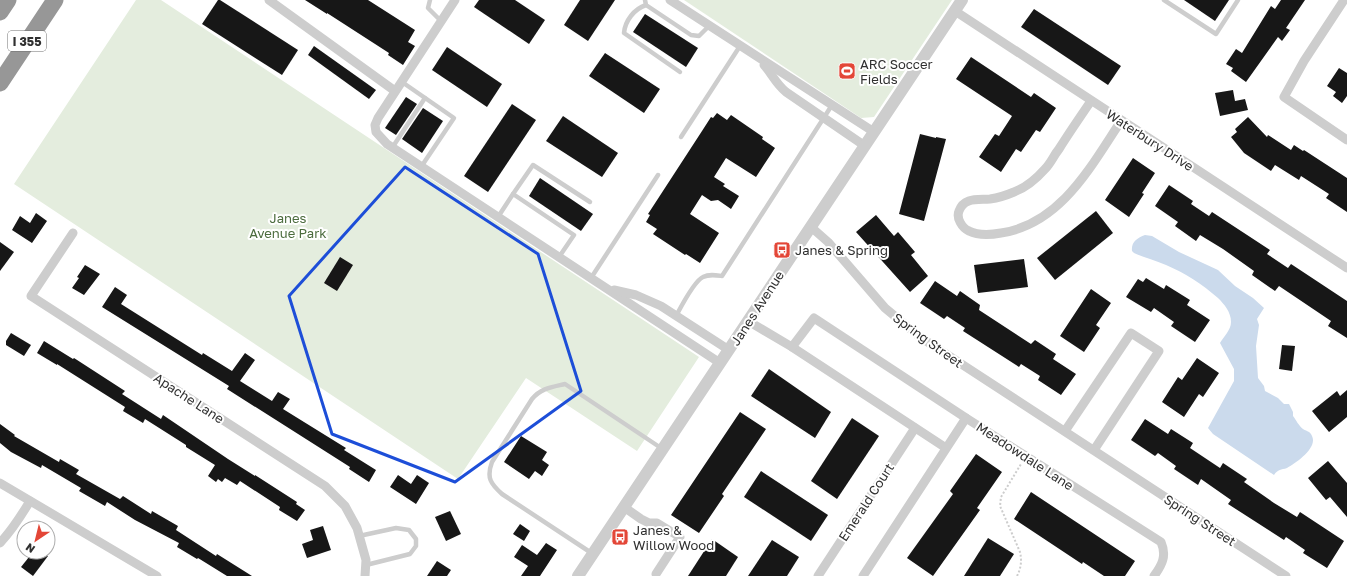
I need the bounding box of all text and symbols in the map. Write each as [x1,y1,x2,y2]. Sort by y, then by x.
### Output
road number: I 355 [8,31,46,51]
place label: ARC Soccer Fields [860,56,933,87]
sports icon: ARC Soccer Fields [837,61,857,81]
street label: Waterbury Drive [1103,106,1197,174]
park label: Janes Avenue Park [249,210,327,241]
bus stop icon: Janes & Spring [772,240,792,260]
place label: Janes & Spring [795,242,888,258]
street label: Janes Avenue [727,268,787,348]
street label: Spring Street [890,309,966,371]
street label: Apache Lane [151,369,227,427]
street label: Meadowdale Lane [973,419,1077,493]
street label: Emerald Court [835,460,897,544]
street label: Spring Street [1161,491,1239,549]
north arrow [16,520,56,560]
place label: Janes & Willow Wood [633,522,714,553]
bus stop icon: Janes & Willow Wood [610,527,630,547]
text: N [23,541,37,556]

